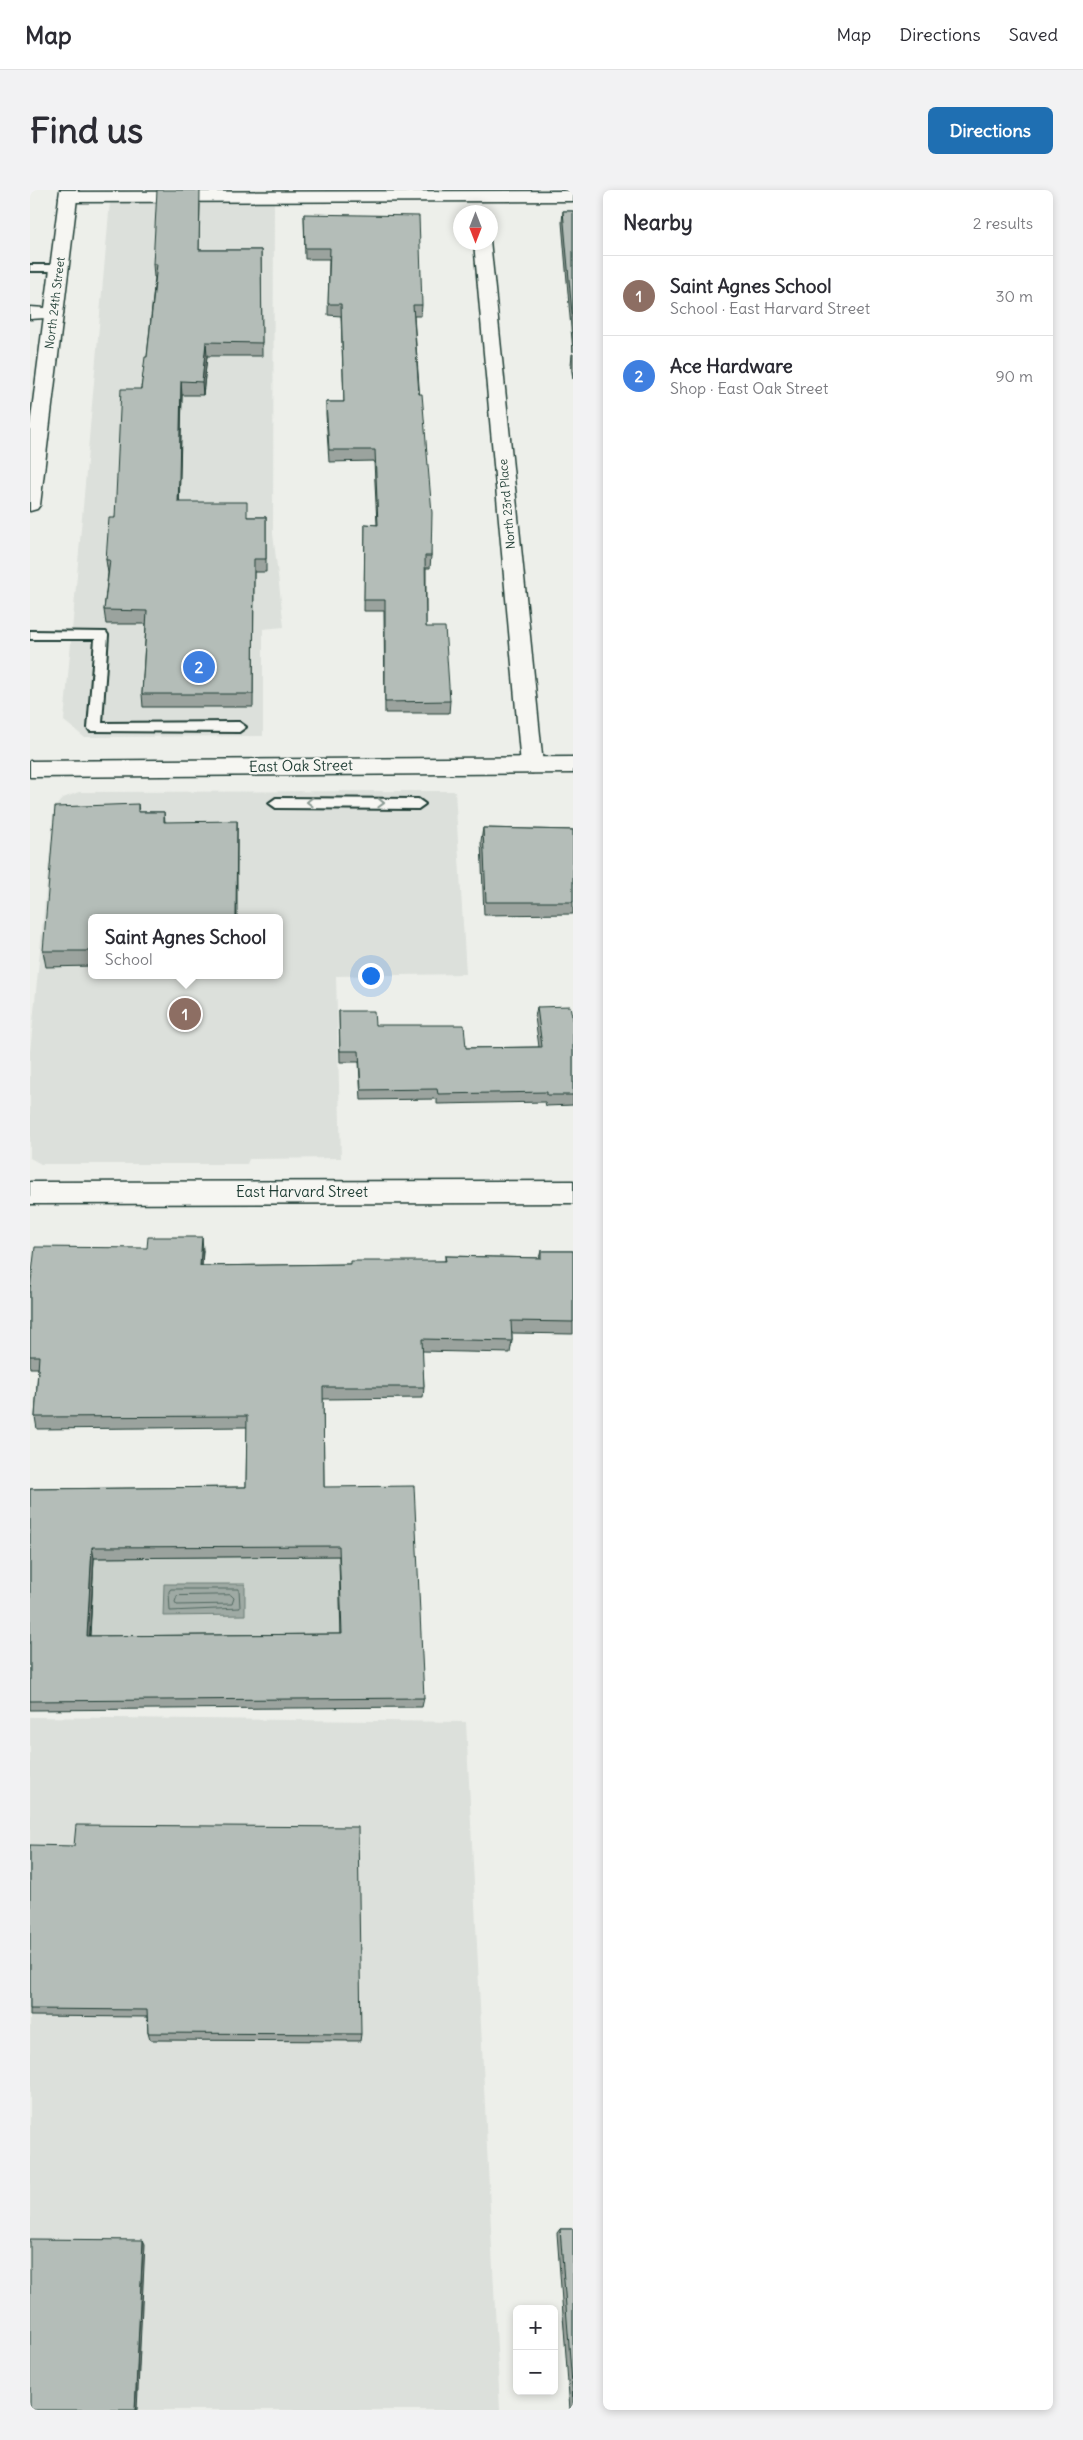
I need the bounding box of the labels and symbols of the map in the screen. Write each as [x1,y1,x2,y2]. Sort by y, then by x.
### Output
north arrow [453,205,498,250]
street label: North 24th Street [41,256,68,350]
street label: North 23rd Place [495,458,518,550]
pin: 2 [183,648,215,686]
street label: East Oak Street [249,755,353,776]
one-way arrow [306,797,314,807]
one-way arrow [378,798,386,808]
your location [358,963,384,989]
pin: 1 [169,995,201,1033]
street label: East Harvard Street [236,1182,368,1201]

